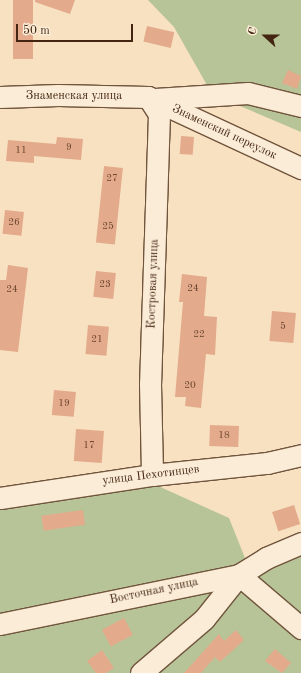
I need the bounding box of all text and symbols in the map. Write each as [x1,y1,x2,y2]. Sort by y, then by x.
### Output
scale bar [18,16,135,42]
north arrow [245,16,285,56]
text: 50 m [23,25,50,37]
text: С [247,26,260,37]
street label: Знаменская улица [26,90,122,104]
street label: Знаменский переулок [169,102,279,164]
house number: 9 [66,142,72,154]
house number: 11 [15,145,27,157]
house number: 27 [106,173,118,185]
house number: 26 [8,217,20,229]
house number: 25 [102,221,114,233]
street label: Костровая улица [145,239,163,329]
house number: 23 [99,279,111,291]
house number: 24 [187,283,199,295]
house number: 24 [6,284,18,296]
house number: 5 [280,321,286,333]
house number: 22 [193,329,205,341]
house number: 21 [91,334,103,346]
house number: 20 [184,380,196,392]
house number: 19 [58,398,70,410]
house number: 18 [218,430,230,442]
house number: 17 [83,440,95,452]
street label: улица Пехотинцев [102,463,200,489]
street label: Восточная улица [109,576,199,608]

